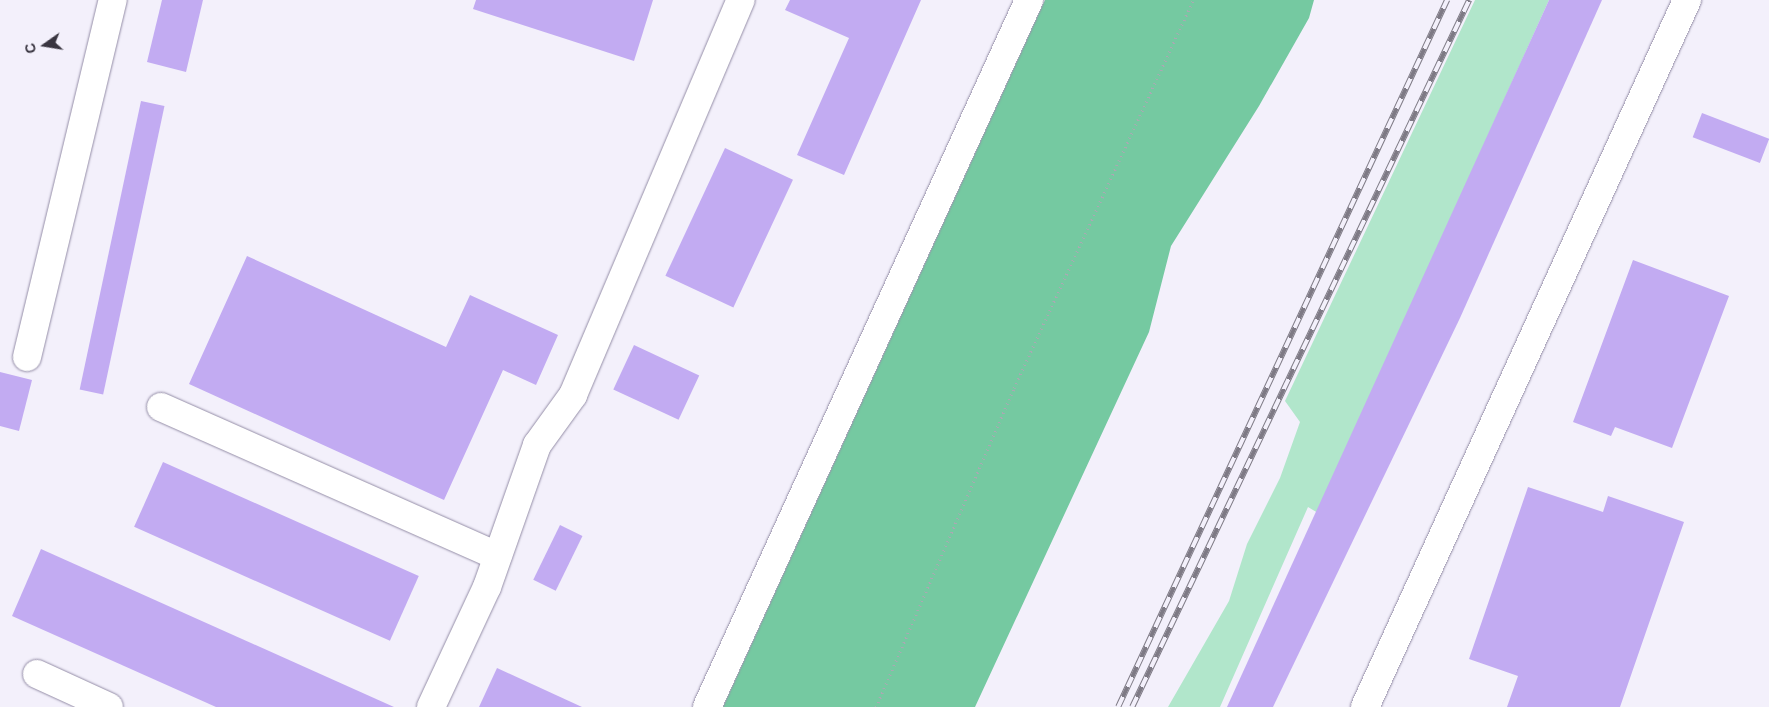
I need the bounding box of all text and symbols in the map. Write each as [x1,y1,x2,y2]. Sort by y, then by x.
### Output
north arrow [20,20,70,70]
text: С [20,42,39,55]

